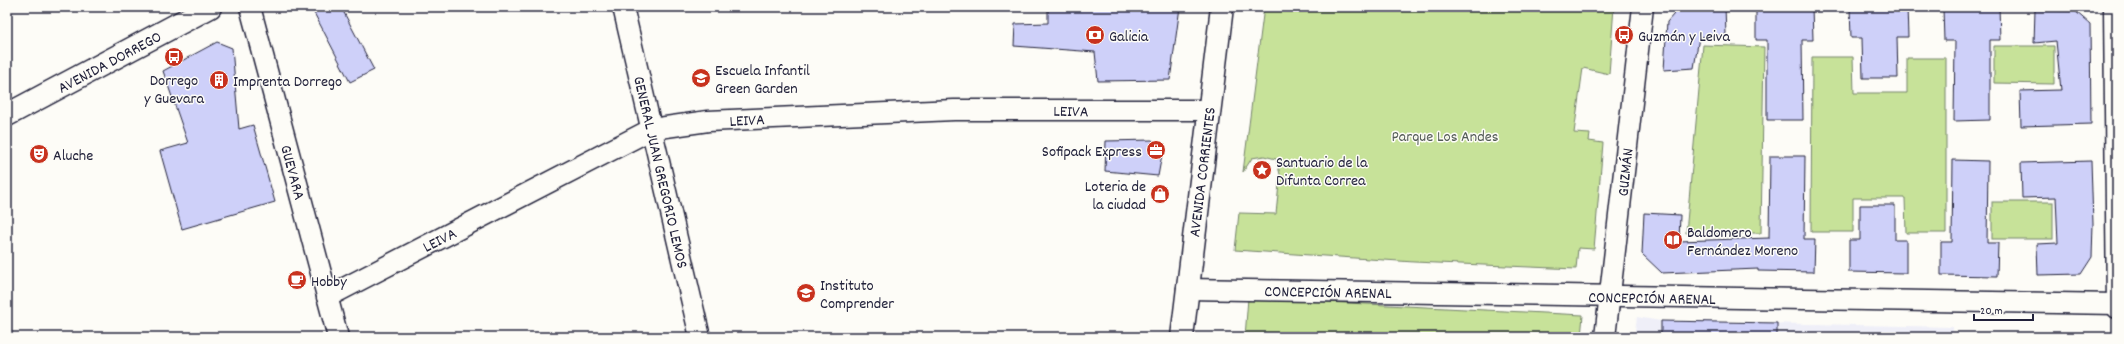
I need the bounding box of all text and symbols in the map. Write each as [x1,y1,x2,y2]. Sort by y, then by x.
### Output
bank icon: Galicia [1084,24,1106,46]
bus stop icon: Guzmán y Leiva [1613,24,1635,46]
street label: AVENIDA DORREGO [54,26,166,100]
place label: Galicia [1109,26,1149,49]
place label: Guzmán y Leiva [1638,26,1730,49]
bus stop icon: Dorrego y Guevara [163,46,185,68]
place label: Escuela Infantil Green Garden [715,60,810,101]
school or university icon: Escuela Infantil Green Garden [690,67,712,89]
building icon: Imprenta Dorrego [208,69,230,91]
place label: Dorrego y Guevara [144,70,204,111]
place label: Imprenta Dorrego [233,71,342,94]
street label: GENERAL JUAN GREGORIO LEMOS [626,74,693,271]
street label: LEIVA [1053,101,1089,124]
street label: AVENIDA CORRIENTES [1184,106,1223,239]
street label: LEIVA [729,109,766,134]
park label: Parque Los Andes [1392,126,1499,149]
office icon: Sofipack Express [1145,139,1167,161]
place label: Sofipack Express [1042,141,1142,164]
theatre icon: Aluche [28,143,50,165]
street label: GUEVARA [273,143,310,203]
place label: Aluche [53,145,93,168]
street label: GUZMÁN [1613,147,1640,198]
place label: Santuario de la Difunta Correa [1276,152,1368,193]
place icon: Santuario de la Difunta Correa [1251,159,1273,181]
place label: Loteria de la ciudad [1085,176,1146,217]
shop icon: Loteria de la ciudad [1149,183,1171,205]
place label: Baldomero Fernández Moreno [1687,222,1798,263]
street label: LEIVA [419,223,461,259]
library icon: Baldomero Fernández Moreno [1662,229,1684,251]
cafe icon: Hobby [286,269,308,291]
place label: Hobby [311,271,347,294]
place label: Instituto Comprender [820,275,894,316]
street label: CONCEPCIÓN ARENAL [1264,281,1392,306]
school or university icon: Instituto Comprender [795,282,817,304]
street label: CONCEPCIÓN ARENAL [1588,287,1716,312]
scale bar [1974,296,2033,322]
text: 20 m [1980,303,2003,320]

